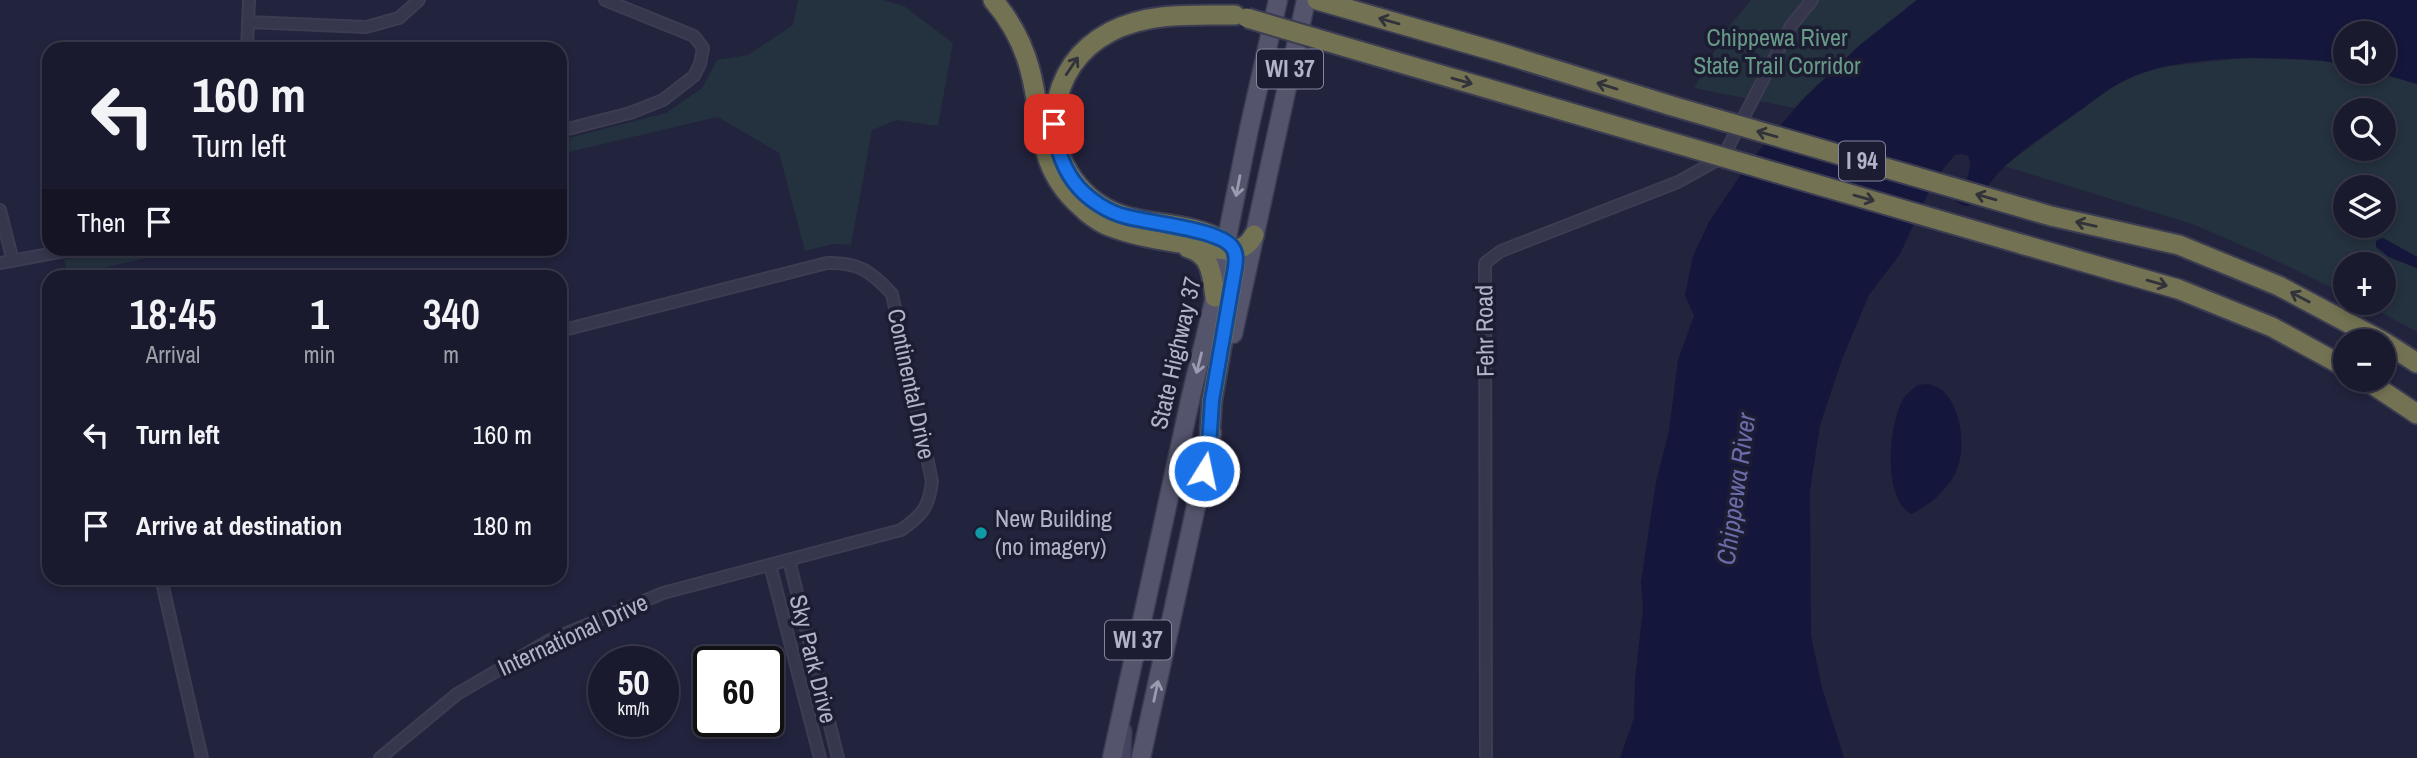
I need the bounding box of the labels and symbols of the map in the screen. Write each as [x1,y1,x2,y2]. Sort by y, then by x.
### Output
one-way arrow [1379,13,1401,26]
park label: Chippewa River State Trail Corridor [1693,21,1861,81]
road number: WI 37 [1257,50,1323,88]
one-way arrow [1065,57,1079,76]
one-way arrow [1450,75,1472,88]
one-way arrow [1597,79,1619,91]
pin [1024,94,1084,154]
one-way arrow [1757,126,1779,139]
road number: I 94 [1839,142,1885,180]
one-way arrow [1231,174,1244,197]
one-way arrow [1975,189,1997,202]
one-way arrow [1853,192,1875,205]
one-way arrow [2075,216,2098,230]
street label: State Highway 37 [1142,273,1208,432]
one-way arrow [2146,277,2168,290]
street label: Fehr Road [1467,285,1501,377]
one-way arrow [2291,289,2311,303]
street label: Continental Drive [880,306,944,462]
one-way arrow [1192,351,1205,374]
water label: Chippewa River [1708,410,1764,567]
position arrow [1167,434,1241,508]
place label: New Building (no imagery) [995,502,1112,562]
marker: New Building (no imagery) [973,525,989,541]
street label: International Drive [492,585,653,683]
street label: Sky Park Drive [783,591,845,726]
road number: WI 37 [1105,620,1171,660]
speed limit sign: 60 [693,646,784,737]
one-way arrow [1149,680,1163,703]

